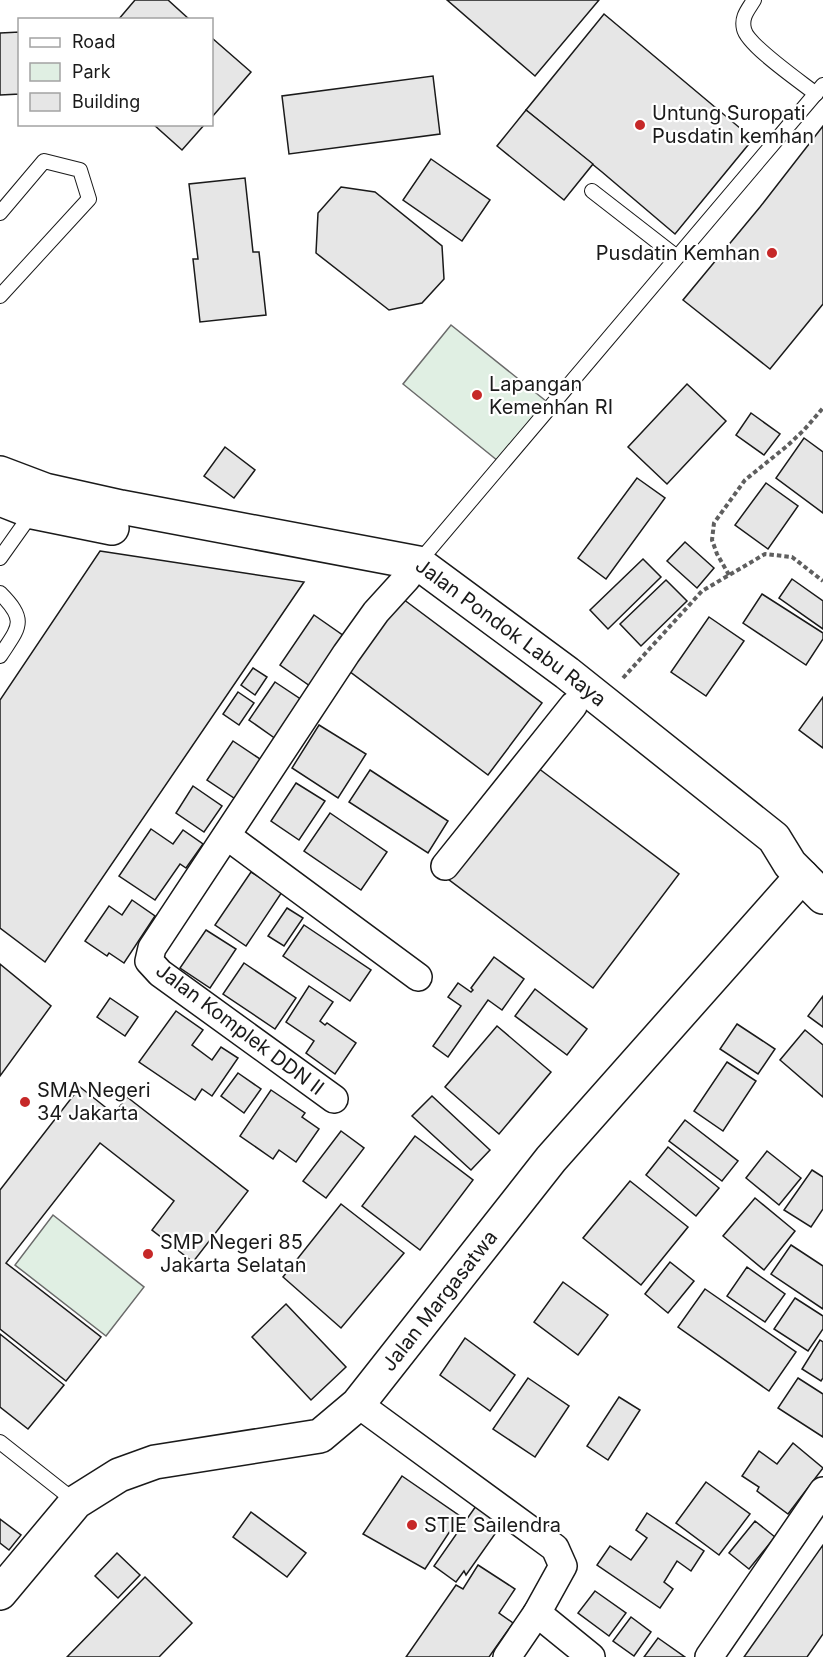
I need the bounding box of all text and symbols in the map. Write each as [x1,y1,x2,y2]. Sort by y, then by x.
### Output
legend [18,18,213,126]
text: Road [72,31,115,52]
text: Park [72,61,111,82]
text: Building [72,91,140,112]
place label: Untung Suropati Pusdatin kemhan [652,101,814,148]
marker: Untung Suropati Pusdatin kemhan [633,118,647,132]
place label: Pusdatin Kemhan [596,241,760,265]
marker: Pusdatin Kemhan [765,246,779,260]
place label: Lapangan Kemenhan RI [489,372,613,419]
marker: Lapangan Kemenhan RI [470,388,484,402]
street label: Jalan Pondok Labu Raya [411,553,611,711]
street label: Jalan Komplek DDN II [151,958,329,1100]
place label: SMA Negeri 34 Jakarta [37,1078,151,1125]
marker: SMA Negeri 34 Jakarta [18,1095,32,1109]
street label: Jalan Margasatwa [377,1225,502,1376]
place label: SMP Negeri 85 Jakarta Selatan [160,1230,306,1277]
marker: SMP Negeri 85 Jakarta Selatan [141,1247,155,1261]
place label: STIE Sailendra [424,1513,561,1537]
marker: STIE Sailendra [405,1518,419,1532]

